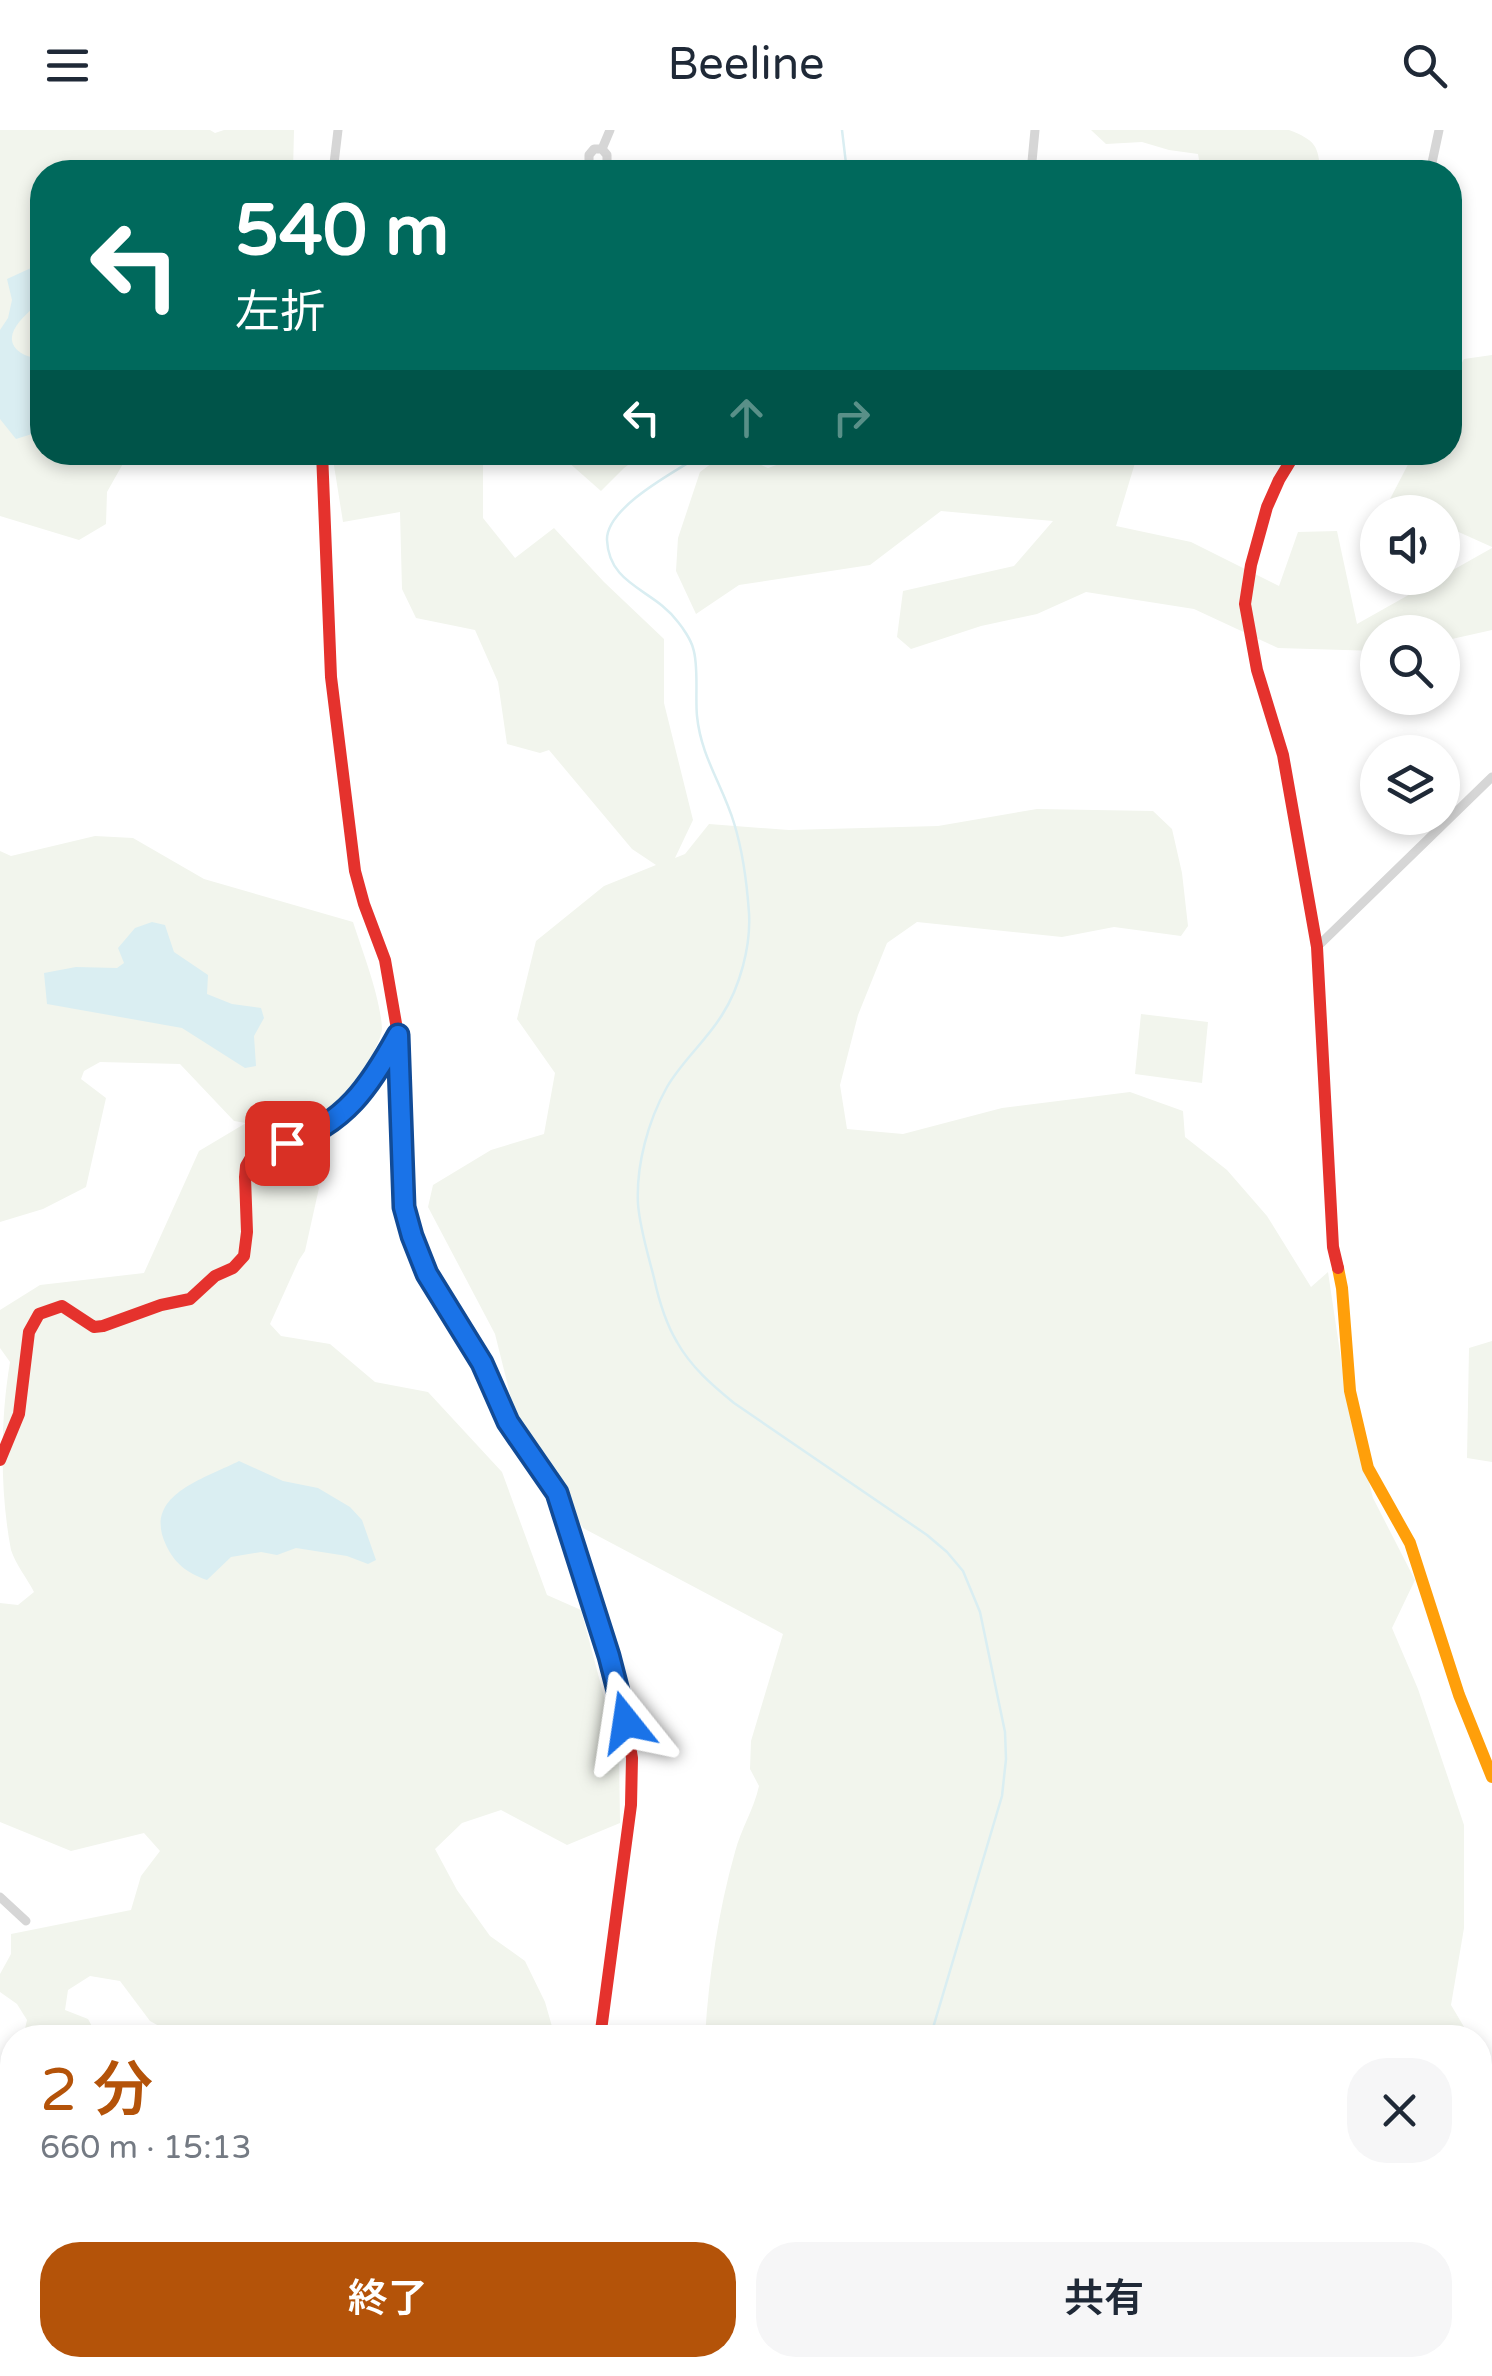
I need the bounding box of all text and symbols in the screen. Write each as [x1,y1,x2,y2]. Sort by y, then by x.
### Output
icon: menu [40,38,95,93]
text: Beeline [667,38,825,92]
icon: search [1397,38,1452,93]
text: 540 m [235,190,449,274]
icon: left [70,200,200,330]
text: 左折 [235,286,325,340]
icon: left [614,390,669,445]
icon: ahead [719,390,774,445]
icon: right [824,390,879,445]
map controls [1360,495,1460,835]
button: sound [1360,495,1460,595]
button: search [1360,615,1460,715]
button: layers [1360,735,1460,835]
pin [245,1101,330,1186]
icon: arrive [260,1116,315,1171]
position arrow [574,1670,678,1774]
text: 2 分 [40,2055,153,2127]
button: close [1347,2058,1452,2163]
text: 660 m · 15:13 [40,2129,252,2167]
button: 終了 [40,2242,736,2357]
button: 共有 [756,2242,1452,2357]

